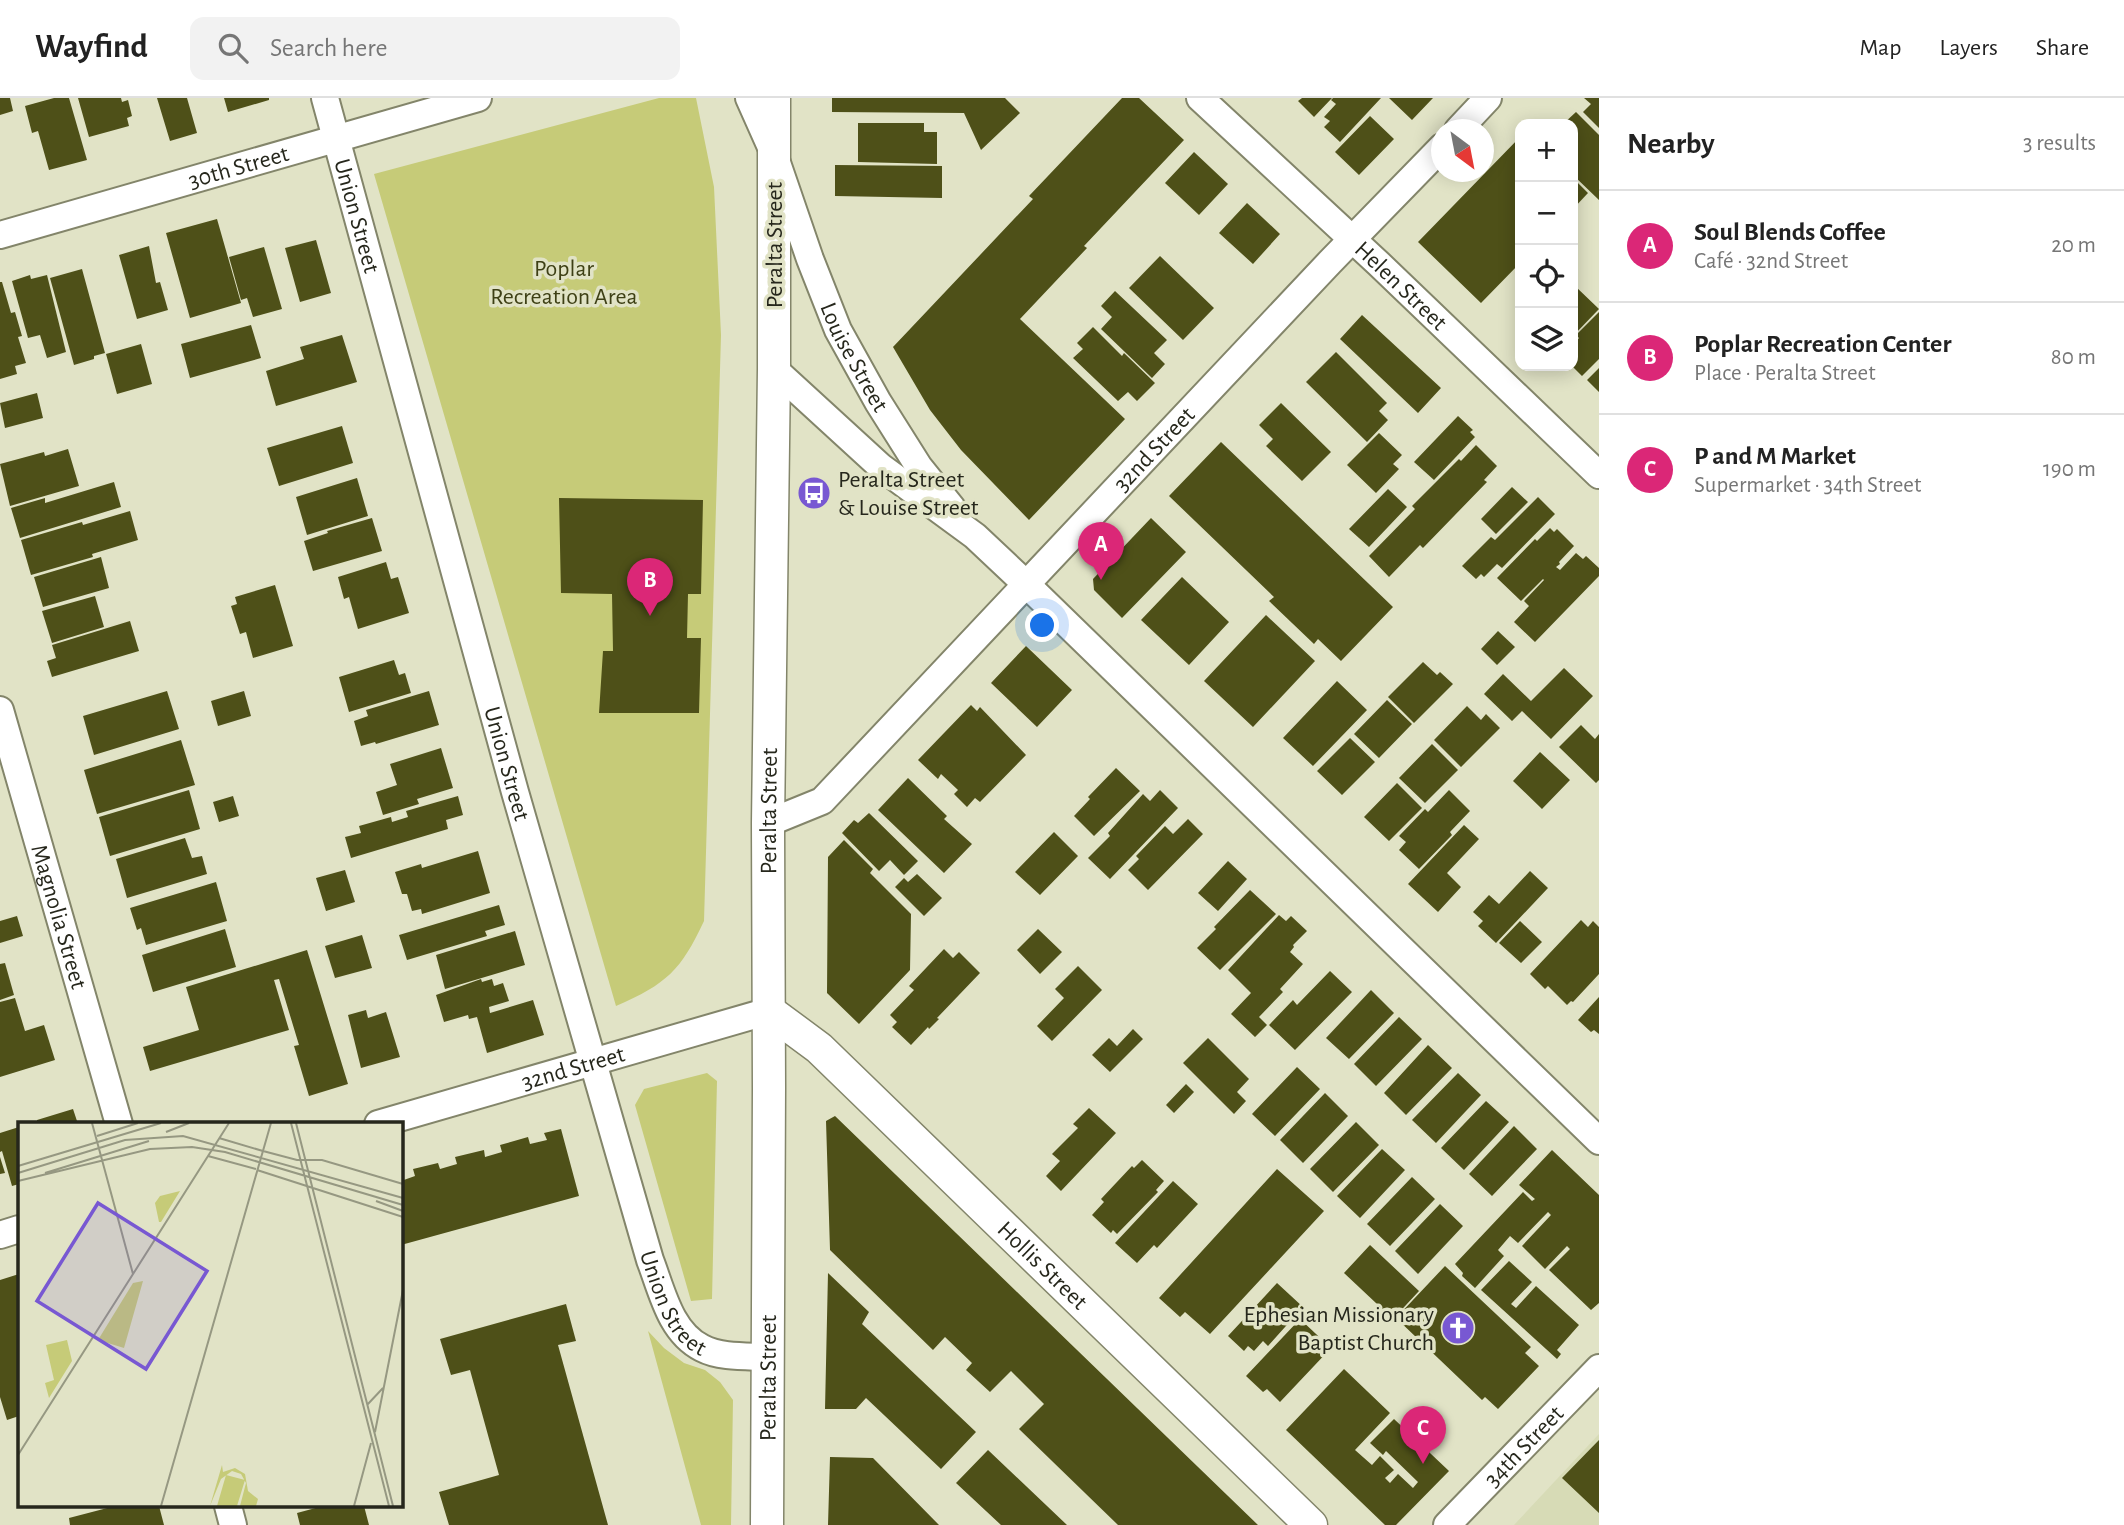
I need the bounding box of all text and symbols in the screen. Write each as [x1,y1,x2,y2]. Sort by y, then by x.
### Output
search box [190,17,680,80]
icon: search [214,29,252,67]
text: Wayfind [35,31,148,64]
text: Search here [270,35,387,61]
text: Map [1859,36,1901,60]
text: Layers [1939,36,1998,60]
text: Share [2036,36,2089,60]
north arrow [1431,119,1494,182]
map controls [1515,119,1578,371]
button: + [1515,119,1578,182]
text: Nearby [1627,129,1715,159]
text: 3 results [2023,132,2096,155]
street label: 30th Street [186,142,292,193]
street label: Union Street [329,156,383,276]
street label: Peralta Street [763,182,787,308]
button: − [1515,182,1578,245]
text: Soul Blends Coffee [1694,219,1886,245]
text: A [1643,234,1657,257]
text: 20 m [2051,234,2096,257]
street label: Helen Street [1350,237,1451,335]
button: locate [1515,245,1578,308]
text: Café · 32nd Street [1694,250,1848,273]
park label: Poplar Recreation Area [490,257,638,309]
street label: Louise Street [815,299,892,417]
button: layers [1515,308,1578,371]
text: Poplar Recreation Center [1694,331,1951,357]
text: B [1643,346,1657,369]
text: 80 m [2051,346,2096,369]
text: Place · Peralta Street [1694,362,1876,385]
street label: 32nd Street [1109,403,1200,497]
text: P and M Market [1694,443,1856,469]
text: C [1644,458,1656,481]
text: 190 m [2043,458,2096,481]
place label: Peralta Street & Louise Street [838,468,979,520]
bus stop icon: Peralta Street & Louise Street [795,474,833,512]
text: Supermarket · 34th Street [1694,474,1921,497]
pin: A [1078,522,1124,580]
pin: B [627,558,673,616]
your location [1025,608,1059,642]
street label: Union Street [479,704,534,824]
street label: Peralta Street [757,747,782,874]
street label: Magnolia Street [26,842,91,992]
street label: 32nd Street [519,1042,628,1095]
inset map [18,1122,402,1508]
street label: Hollis Street [993,1217,1092,1315]
street label: Union Street [635,1248,710,1361]
place label: Ephesian Missionary Baptist Church [1243,1303,1434,1355]
church icon: Ephesian Missionary Baptist Church [1439,1309,1477,1347]
street label: Peralta Street [756,1314,781,1441]
street label: 34th Street [1480,1401,1569,1492]
pin: C [1400,1406,1446,1464]

